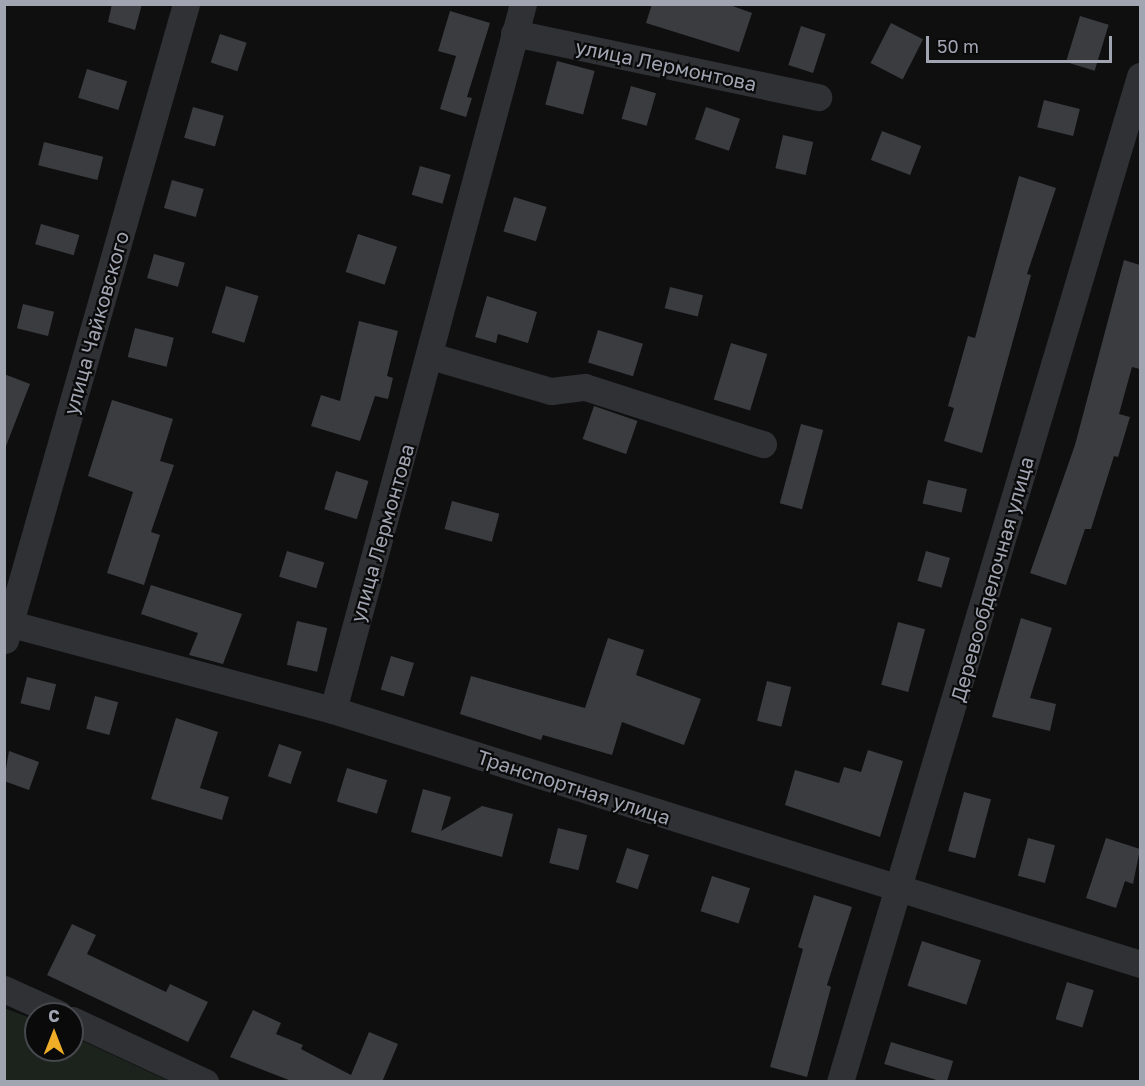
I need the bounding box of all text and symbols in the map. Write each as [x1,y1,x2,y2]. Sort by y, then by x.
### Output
scale bar [929,24,1115,62]
street label: улица Лермонтова [573,34,759,96]
text: 50 m [937,35,979,57]
street label: улица Чайковского [58,228,134,418]
street label: улица Лермонтова [345,441,419,625]
street label: Деревообделочная улица [946,454,1038,704]
street label: Транспортная улица [474,744,674,830]
north arrow [24,1002,84,1062]
text: С [48,1006,60,1026]

